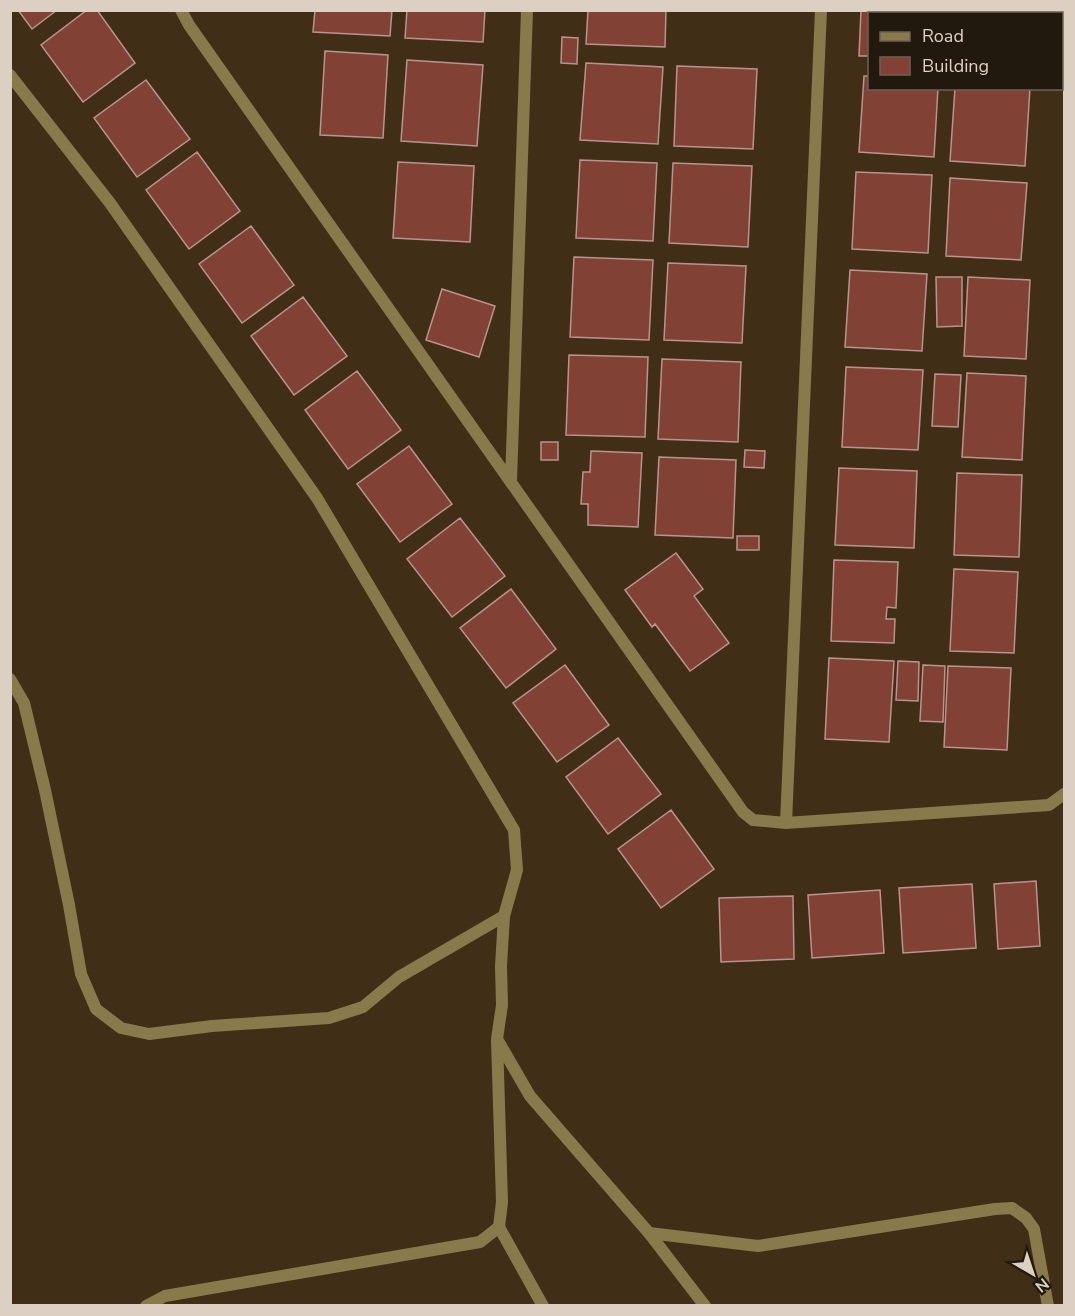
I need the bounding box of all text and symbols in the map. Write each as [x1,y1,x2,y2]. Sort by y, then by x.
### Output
legend [868,12,1063,90]
text: Road [922,24,964,48]
text: Building [922,54,989,78]
north arrow [1003,1244,1063,1304]
text: N [1030,1273,1053,1297]

